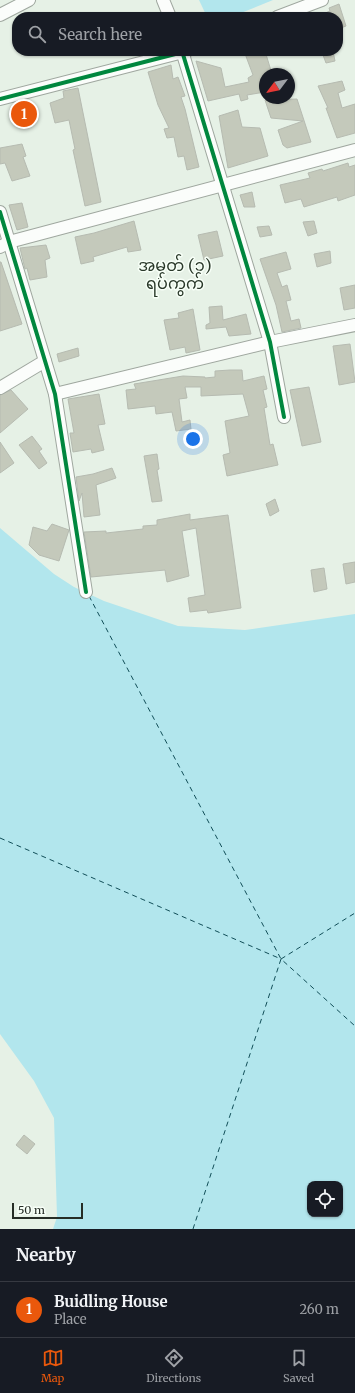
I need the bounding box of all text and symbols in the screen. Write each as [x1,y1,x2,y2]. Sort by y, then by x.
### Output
search box [12,12,343,56]
icon: search [26,23,48,45]
text: Search here [58,25,142,44]
north arrow [259,68,295,104]
pin: 1 [11,99,37,129]
district label: အမှတ် (၁) ရပ်ကွက် [138,254,212,297]
your location [183,429,203,449]
map controls [307,1181,343,1217]
button: locate [307,1181,343,1217]
scale bar [12,1201,83,1220]
text: 50 m [18,1203,45,1217]
text: Nearby [16,1244,76,1266]
text: Buidling House [54,1292,168,1311]
text: 1 [26,1301,32,1318]
text: 260 m [299,1301,339,1318]
text: Place [54,1311,87,1328]
tab: Map [41,1347,64,1385]
tab: Directions [146,1347,201,1385]
tab: Saved [283,1347,314,1385]

